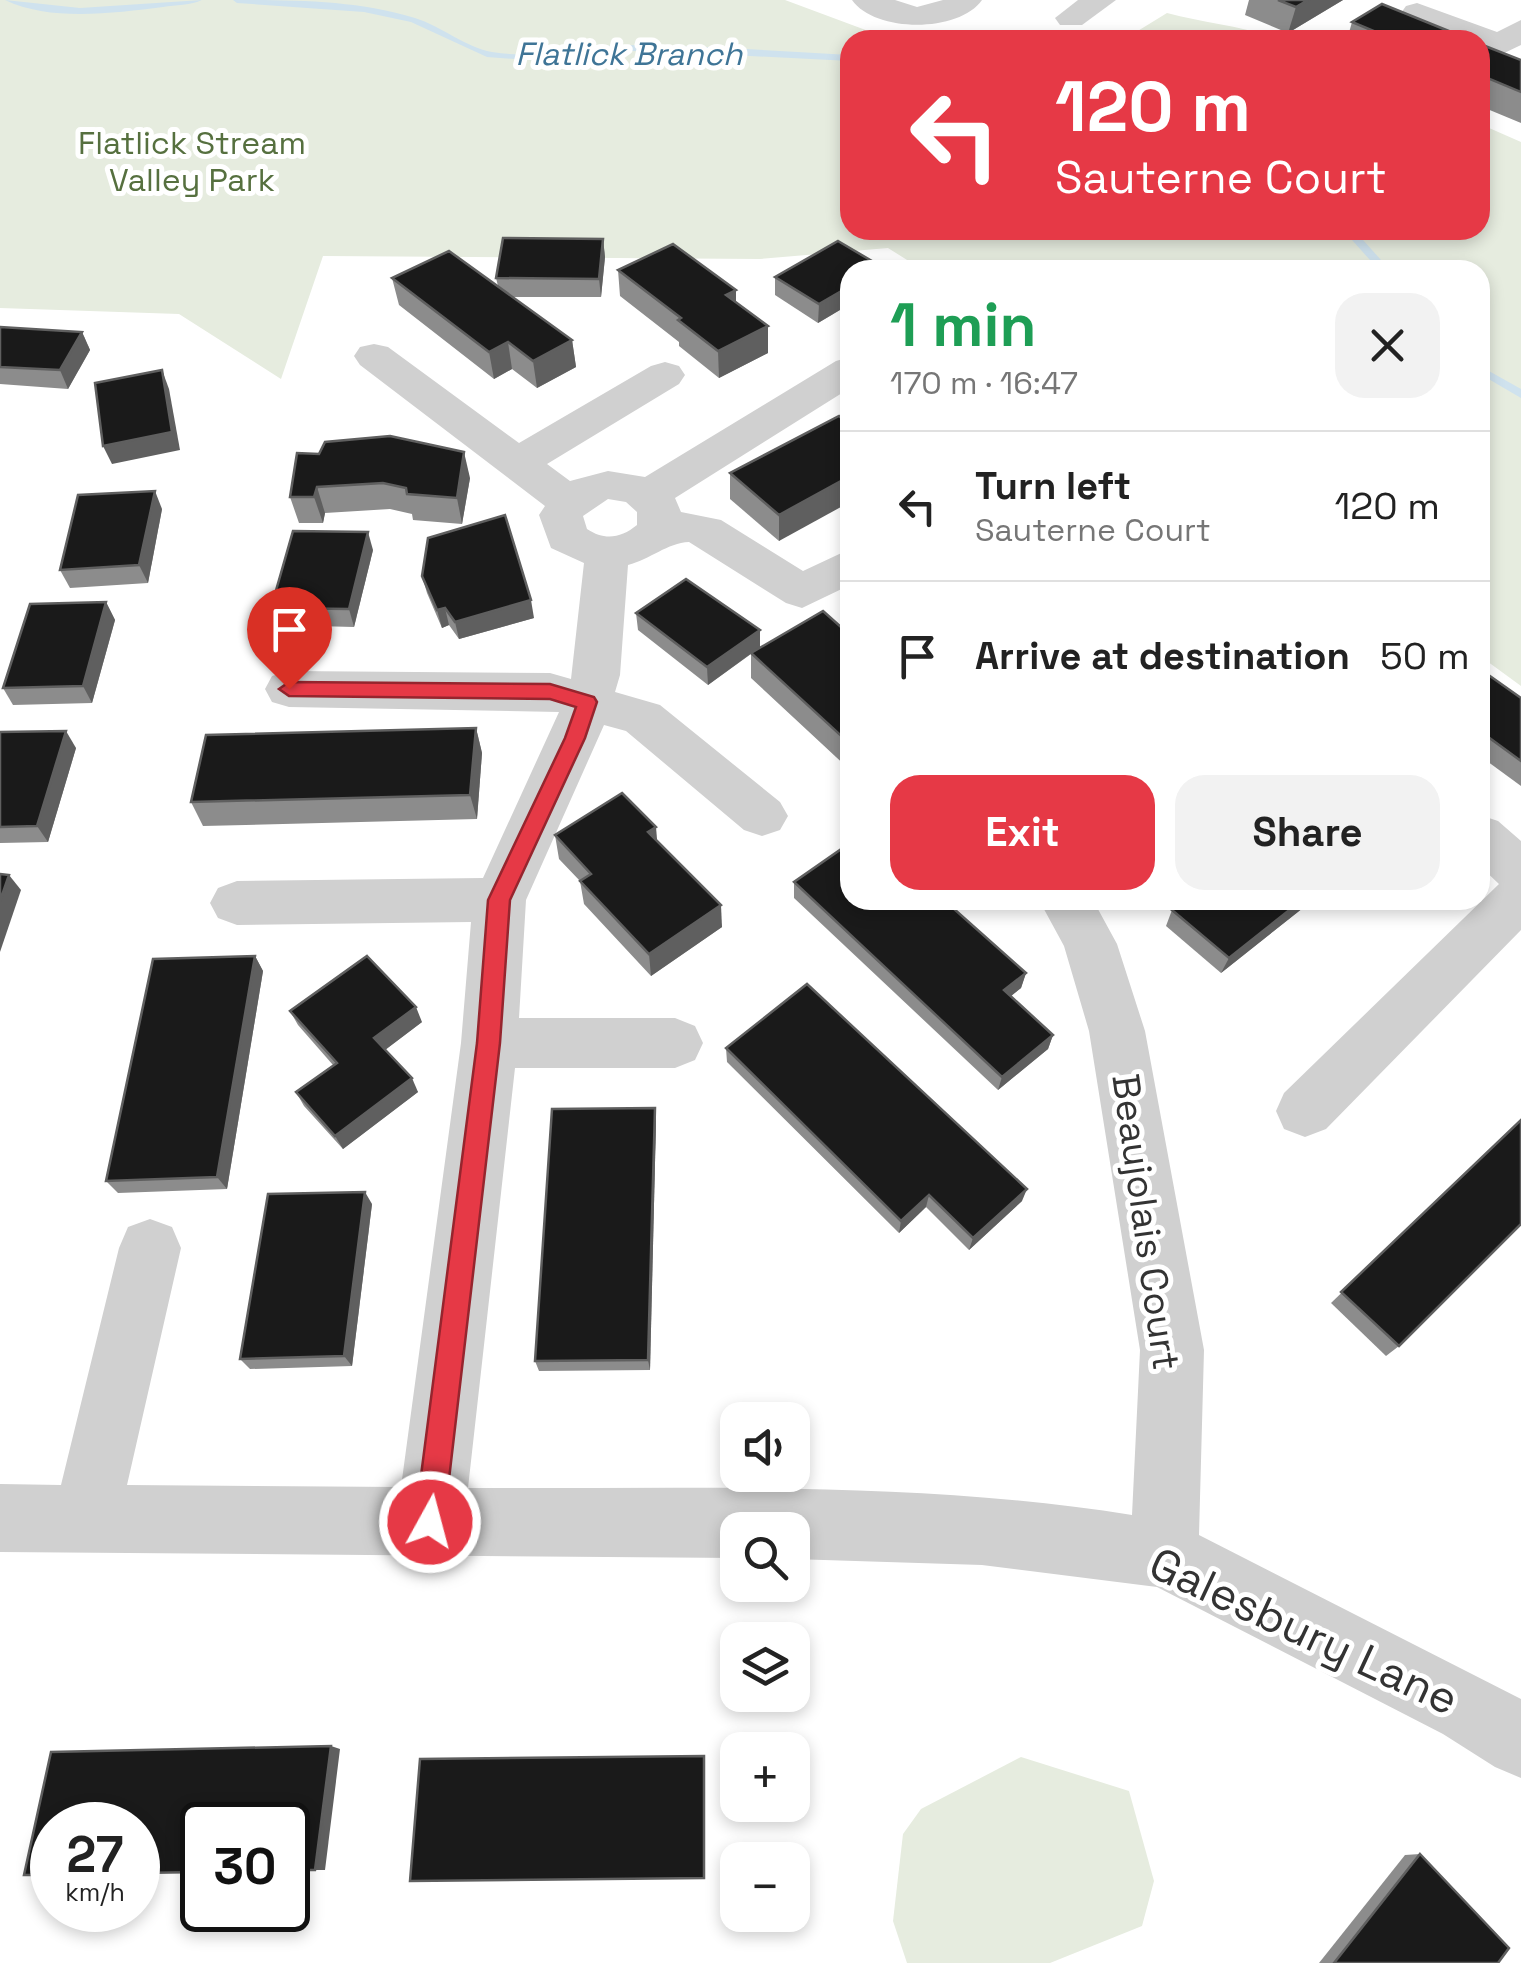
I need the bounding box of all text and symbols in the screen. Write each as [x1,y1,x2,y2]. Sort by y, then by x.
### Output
water label: Flatlick Branch [516,34,744,74]
text: 120 m [1055,62,1251,151]
icon: left [890,70,1020,200]
park label: Flatlick Stream Valley Park [78,123,306,200]
text: Sauterne Court [1055,149,1387,206]
text: 1 min [890,287,1037,364]
button: close [1335,293,1440,398]
text: 170 m · 16:47 [890,363,1078,403]
text: Turn left [975,462,1131,510]
icon: left [890,479,945,534]
text: 120 m [1334,482,1440,530]
text: Sauterne Court [975,510,1211,550]
pin [247,587,332,690]
icon: arrive [262,602,317,657]
icon: arrive [890,629,945,684]
text: Arrive at destination [975,632,1350,680]
text: 50 m [1380,632,1470,680]
button: Exit [890,775,1155,890]
button: Share [1175,775,1440,890]
street label: Beaujolais Court [1101,1071,1191,1373]
map controls [720,1402,810,1932]
button: sound [720,1402,810,1492]
position arrow [378,1470,482,1574]
button: search [720,1512,810,1602]
street label: Galesbury Lane [1141,1535,1467,1727]
button: layers [720,1622,810,1712]
button: + [720,1732,810,1822]
speed limit sign: 30 [180,1802,310,1932]
text: 27 [67,1823,123,1887]
button: − [720,1842,810,1932]
text: km/h [65,1876,125,1908]

